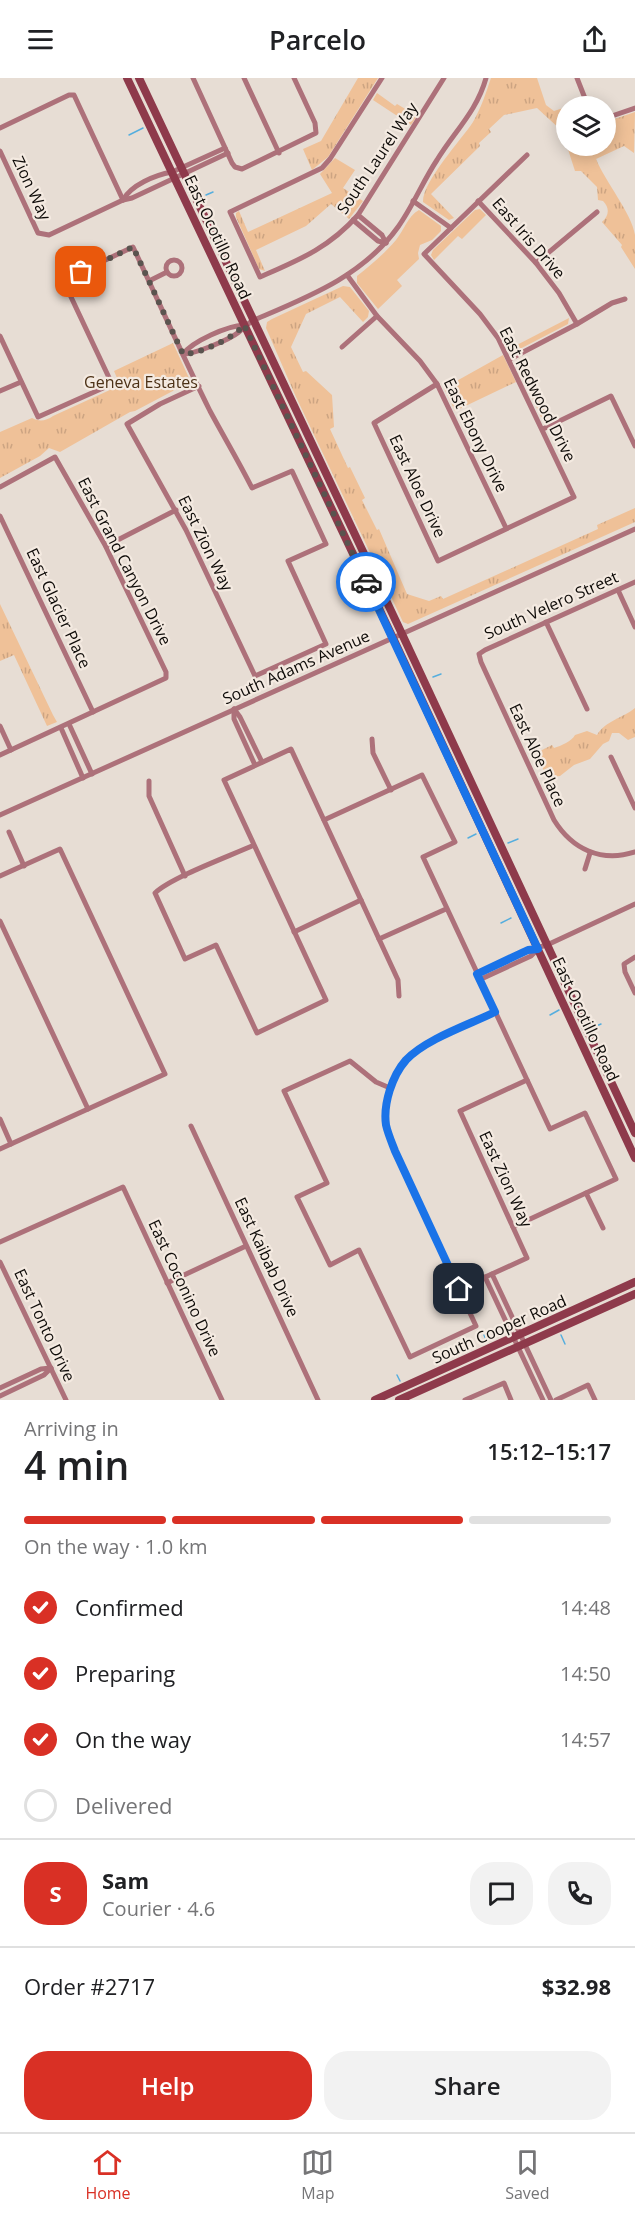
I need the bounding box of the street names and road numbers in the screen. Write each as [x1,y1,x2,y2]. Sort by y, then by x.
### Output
street label: South Laurel Way [331,97,423,218]
street label: Zion Way [8,152,57,225]
street label: East Ocotillo Road [180,171,256,303]
street label: East Iris Drive [487,193,571,283]
street label: East Redwood Drive [494,323,582,465]
street label: East Ebony Drive [439,374,513,496]
street label: East Aloe Drive [384,431,452,541]
street label: East Grand Canyon Drive [73,473,177,649]
street label: East Zion Way [173,492,239,595]
street label: East Glacier Place [21,544,97,672]
street label: South Velero Street [481,565,622,644]
street label: South Adams Avenue [219,625,373,709]
street label: East Aloe Place [504,700,572,810]
street label: East Ocotillo Road [548,953,624,1085]
street label: East Zion Way [474,1127,538,1232]
street label: East Kaibab Drive [230,1194,304,1320]
street label: East Coconino Drive [144,1216,226,1360]
street label: East Tonto Drive [9,1265,81,1385]
street label: South Cooper Road [428,1289,570,1369]

